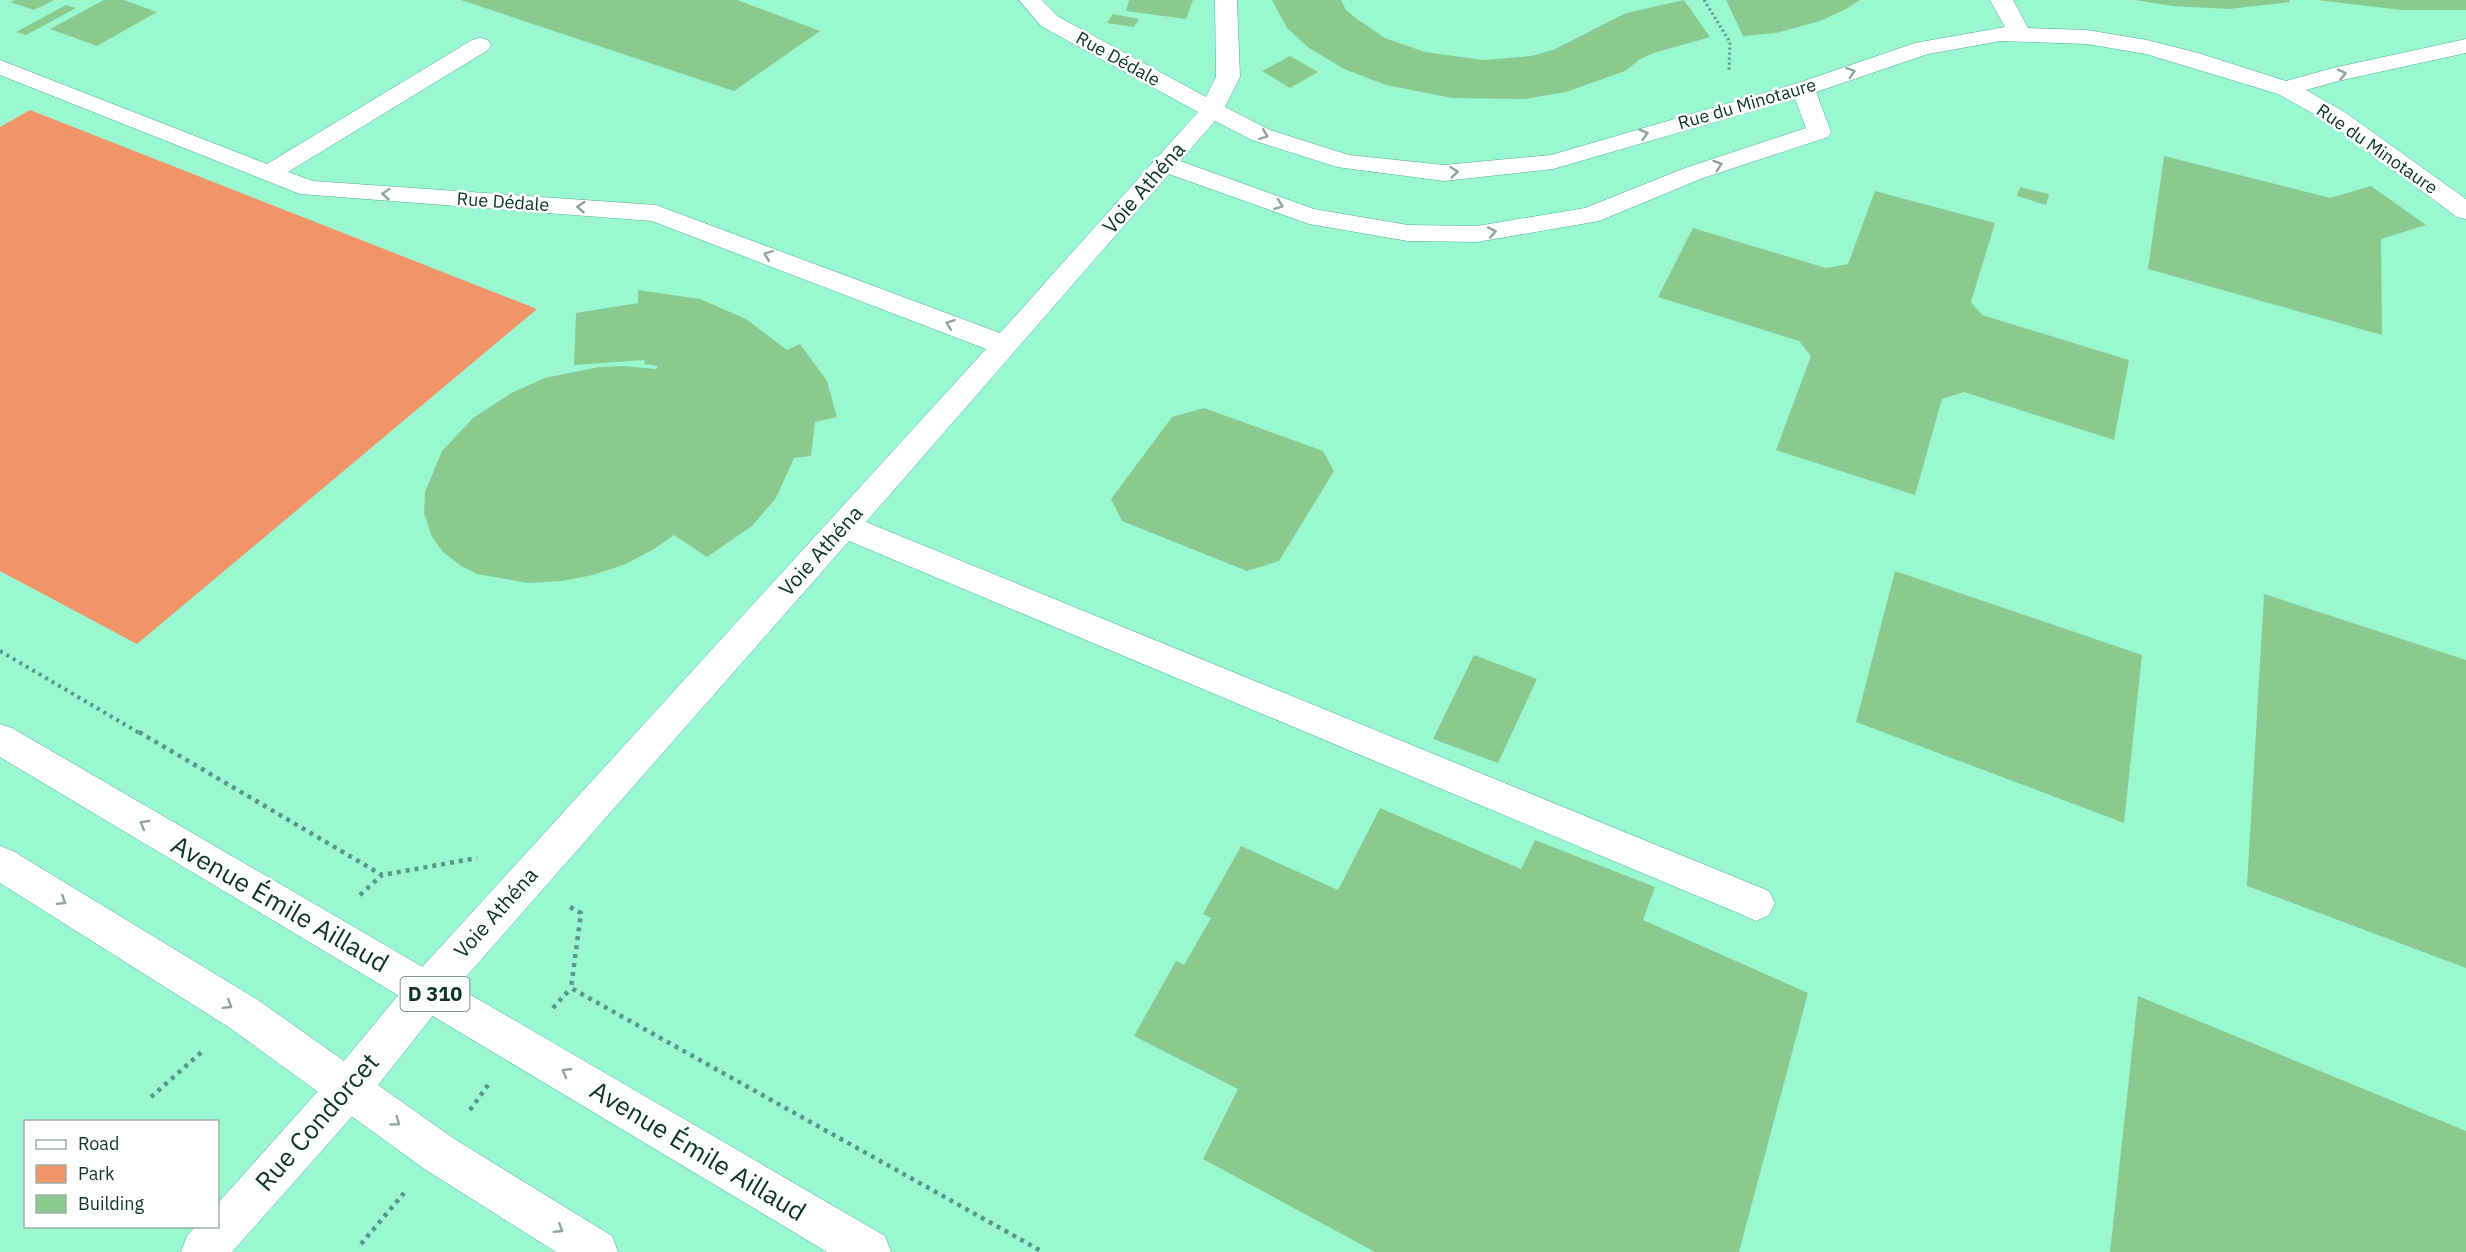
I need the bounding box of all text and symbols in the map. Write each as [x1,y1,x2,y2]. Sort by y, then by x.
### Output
street label: Rue Dédale [1072,26,1164,91]
one-way arrow [1846,67,1856,79]
one-way arrow [2337,68,2347,81]
street label: Rue du Minotaure [1675,73,1819,134]
street label: Rue du Minotaure [2312,98,2442,199]
one-way arrow [1259,128,1269,141]
one-way arrow [1639,129,1649,141]
street label: Voie Athéna [1096,136,1191,239]
one-way arrow [1712,160,1723,173]
one-way arrow [1450,166,1459,179]
street label: Rue Dédale [456,187,550,216]
one-way arrow [381,188,390,201]
one-way arrow [1273,198,1284,211]
one-way arrow [576,201,585,214]
one-way arrow [1486,226,1496,239]
one-way arrow [763,250,774,262]
one-way arrow [945,319,956,332]
street label: Voie Athéna [772,499,868,602]
one-way arrow [140,820,150,832]
street label: Avenue Émile Aillaud [166,827,395,979]
street label: Voie Athéna [447,861,543,964]
one-way arrow [56,894,66,906]
road number: D 310 [400,977,470,1011]
one-way arrow [222,997,232,1009]
street label: Rue Condorcet [247,1045,386,1198]
one-way arrow [562,1068,572,1080]
street label: Avenue Émile Aillaud [584,1072,813,1228]
one-way arrow [390,1115,401,1126]
legend [24,1120,219,1228]
text: Road [78,1132,119,1155]
text: Park [78,1162,115,1185]
text: Building [78,1192,145,1215]
one-way arrow [553,1221,563,1233]

